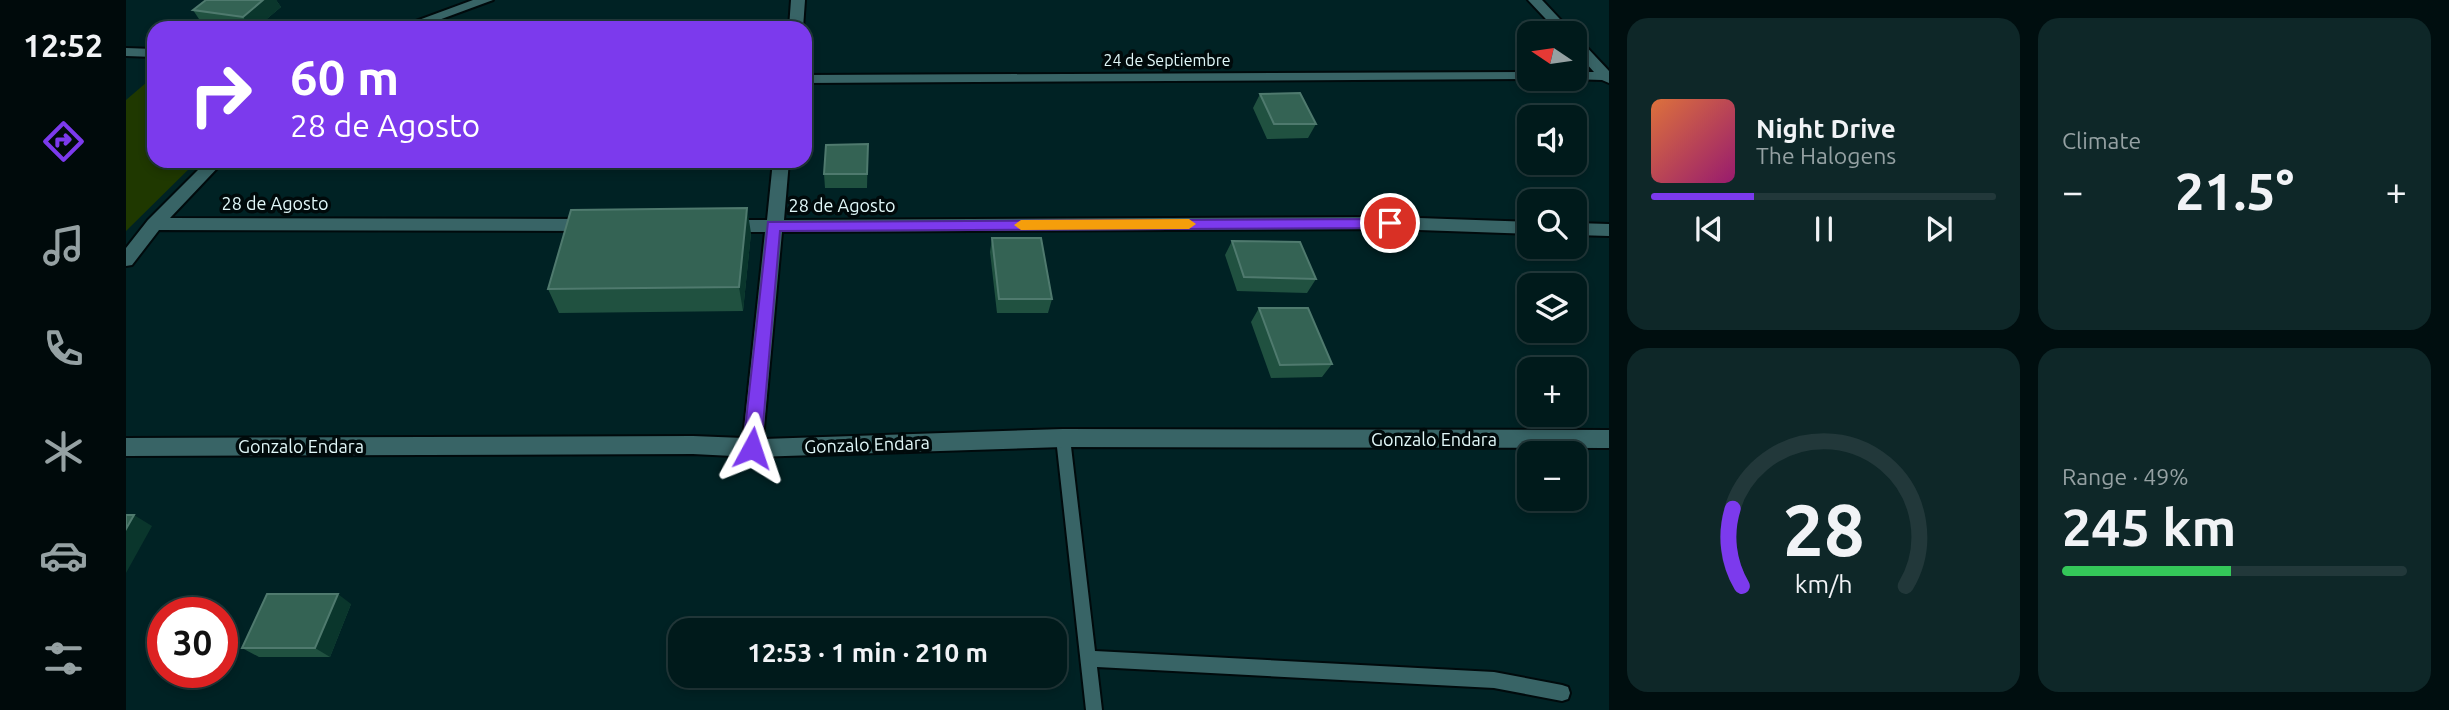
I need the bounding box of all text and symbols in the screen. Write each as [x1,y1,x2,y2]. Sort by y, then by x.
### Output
north arrow [1517,21,1587,91]
map controls [1517,21,1587,511]
text: 12:52 [23,27,103,63]
icon: right [175,49,266,140]
text: 60 m [290,49,399,104]
street label: 24 de Septiembre [1103,51,1231,69]
button: sound [1517,105,1587,175]
text: 28 de Agosto [290,107,480,143]
text: Night Drive [1756,114,1896,143]
icon: directions [39,117,88,166]
text: Climate [2062,128,2141,153]
text: The Halogens [1756,143,1896,168]
text: 21.5° [2175,162,2294,220]
text: − [2062,170,2083,212]
text: + [2386,170,2407,212]
button: search [1517,189,1587,259]
street label: 28 de Agosto [222,193,328,213]
pin [1360,193,1420,253]
street label: 28 de Agosto [789,195,895,215]
icon: arrive [1371,204,1409,242]
icon: previous [1690,210,1728,248]
icon: pause [1805,210,1843,248]
icon: next [1920,210,1958,248]
icon: music [39,221,88,270]
button: layers [1517,273,1587,343]
icon: phone [39,324,88,373]
button: + [1517,357,1587,427]
position arrow [715,411,789,485]
icon: climate [39,427,88,476]
street label: Gonzalo Endara [1371,429,1497,449]
street label: Gonzalo Endara [804,432,930,456]
street label: Gonzalo Endara [238,436,364,456]
button: − [1517,441,1587,511]
text: Range · 49% [2062,464,2189,489]
text: 28 [1782,488,1865,570]
text: 245 km [2062,498,2236,556]
icon: car [39,531,88,580]
text: km/h [1795,570,1852,598]
speed limit sign: 30 [147,597,238,688]
icon: filters [39,634,88,683]
text: 12:53 · 1 min · 210 m [747,638,988,667]

